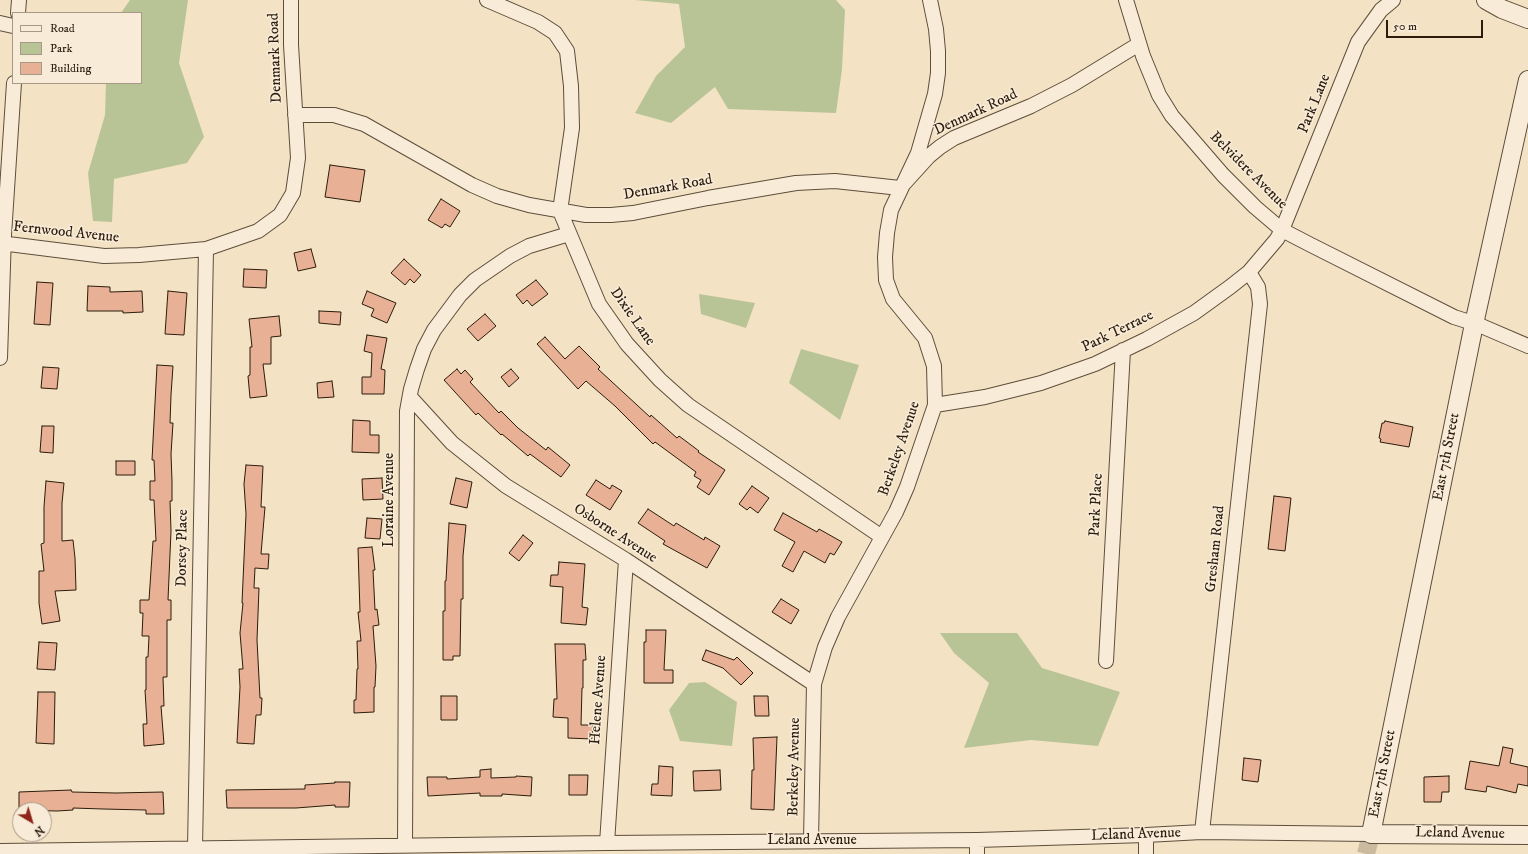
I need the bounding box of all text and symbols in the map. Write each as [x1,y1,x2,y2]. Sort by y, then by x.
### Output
legend [12,12,142,84]
scale bar [1388,12,1485,38]
street label: Denmark Road [265,13,287,103]
text: 50 m [1393,19,1417,34]
text: Road [50,21,75,36]
text: Park [50,41,72,56]
text: Building [50,61,91,76]
street label: Park Lane [1295,72,1335,136]
street label: Denmark Road [931,86,1021,140]
street label: Belvidere Avenue [1205,128,1291,214]
street label: Denmark Road [622,171,714,205]
street label: Fernwood Avenue [12,218,120,248]
street label: Dixie Lane [605,284,659,350]
street label: Park Terrace [1079,307,1157,357]
street label: Berkeley Avenue [875,399,925,499]
street label: East 7th Street [1430,411,1464,503]
street label: Loraine Avenue [381,453,399,547]
street label: Park Place [1086,473,1108,537]
street label: Osborne Avenue [570,500,660,568]
street label: Gresham Road [1202,505,1230,593]
street label: Dorsey Place [173,509,193,587]
street label: Helene Avenue [587,655,611,745]
street label: Berkeley Avenue [785,717,805,817]
street label: East 7th Street [1366,728,1400,820]
north arrow [12,802,52,842]
text: N [31,822,47,839]
street label: Leland Avenue [1091,824,1181,846]
street label: Leland Avenue [1415,824,1505,844]
street label: Leland Avenue [767,832,857,850]

